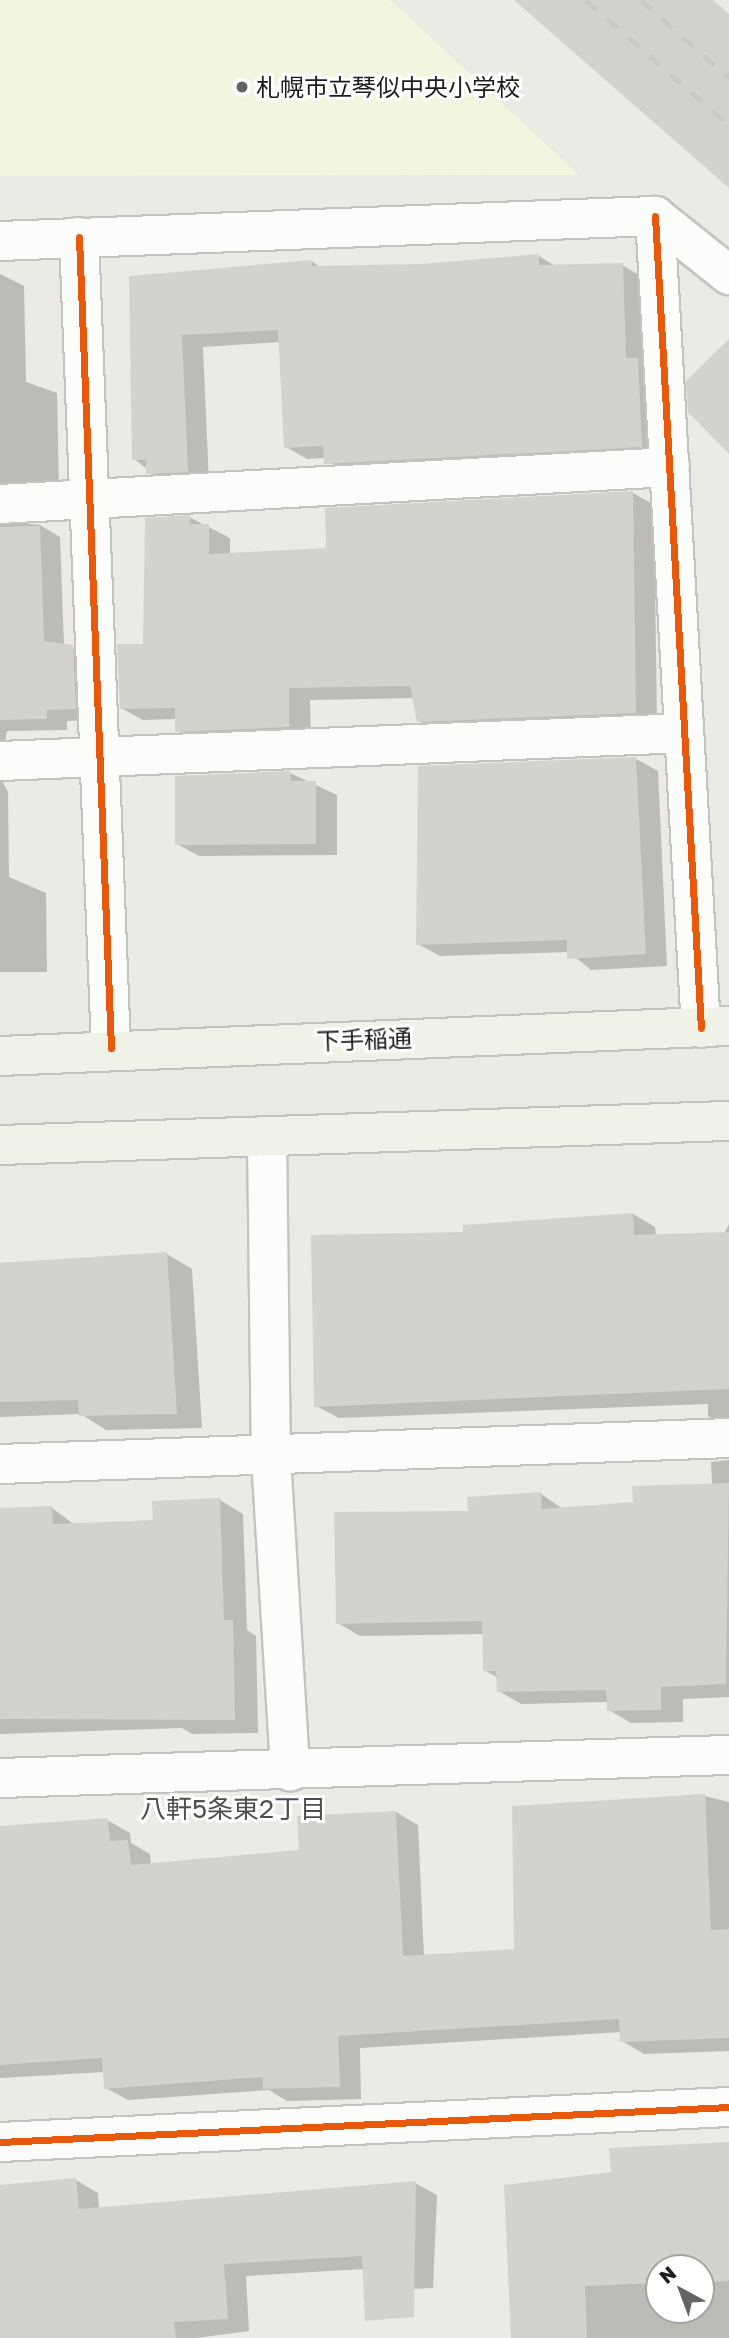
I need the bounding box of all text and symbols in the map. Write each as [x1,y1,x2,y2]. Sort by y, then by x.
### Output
place label: 札幌市立琴似中央小学校 [256,73,520,101]
marker: 札幌市立琴似中央小学校 [234,79,250,95]
street label: 下手稲通 [316,1023,412,1055]
district label: 八軒5条東2丁目 [140,1793,326,1825]
north arrow [645,2254,715,2324]
text: N [654,2261,680,2288]

